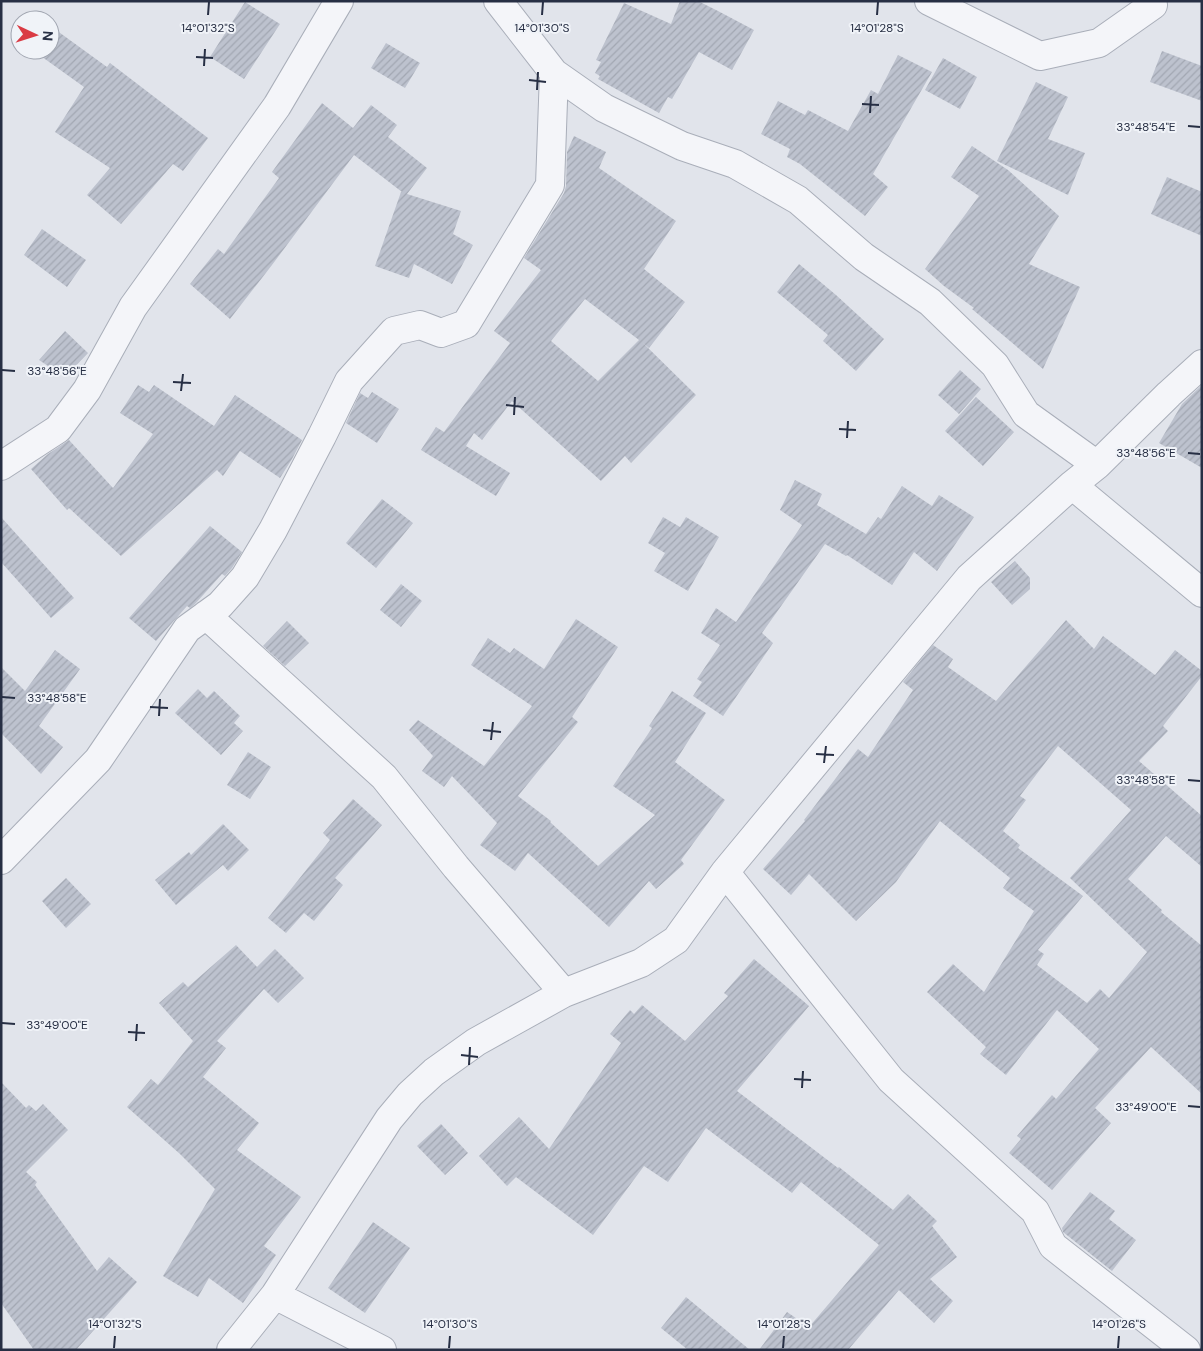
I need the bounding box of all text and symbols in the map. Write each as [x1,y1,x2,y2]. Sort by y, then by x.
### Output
north arrow [10,10,60,60]
text: 14°01'32"S [181,20,235,36]
text: 14°01'30"S [515,20,569,36]
text: 14°01'28"S [850,20,904,36]
text: N [39,30,57,42]
text: 33°48'54"E [1116,119,1176,135]
text: 33°48'56"E [27,363,87,379]
text: 33°48'56"E [1116,445,1176,461]
text: 33°48'58"E [27,690,87,706]
text: 33°48'58"E [1116,772,1176,788]
text: 33°49'00"E [26,1017,88,1033]
text: 33°49'00"E [1115,1099,1177,1115]
text: 14°01'32"S [88,1316,142,1332]
text: 14°01'30"S [423,1316,477,1332]
text: 14°01'28"S [757,1316,811,1332]
text: 14°01'26"S [1092,1316,1146,1332]

